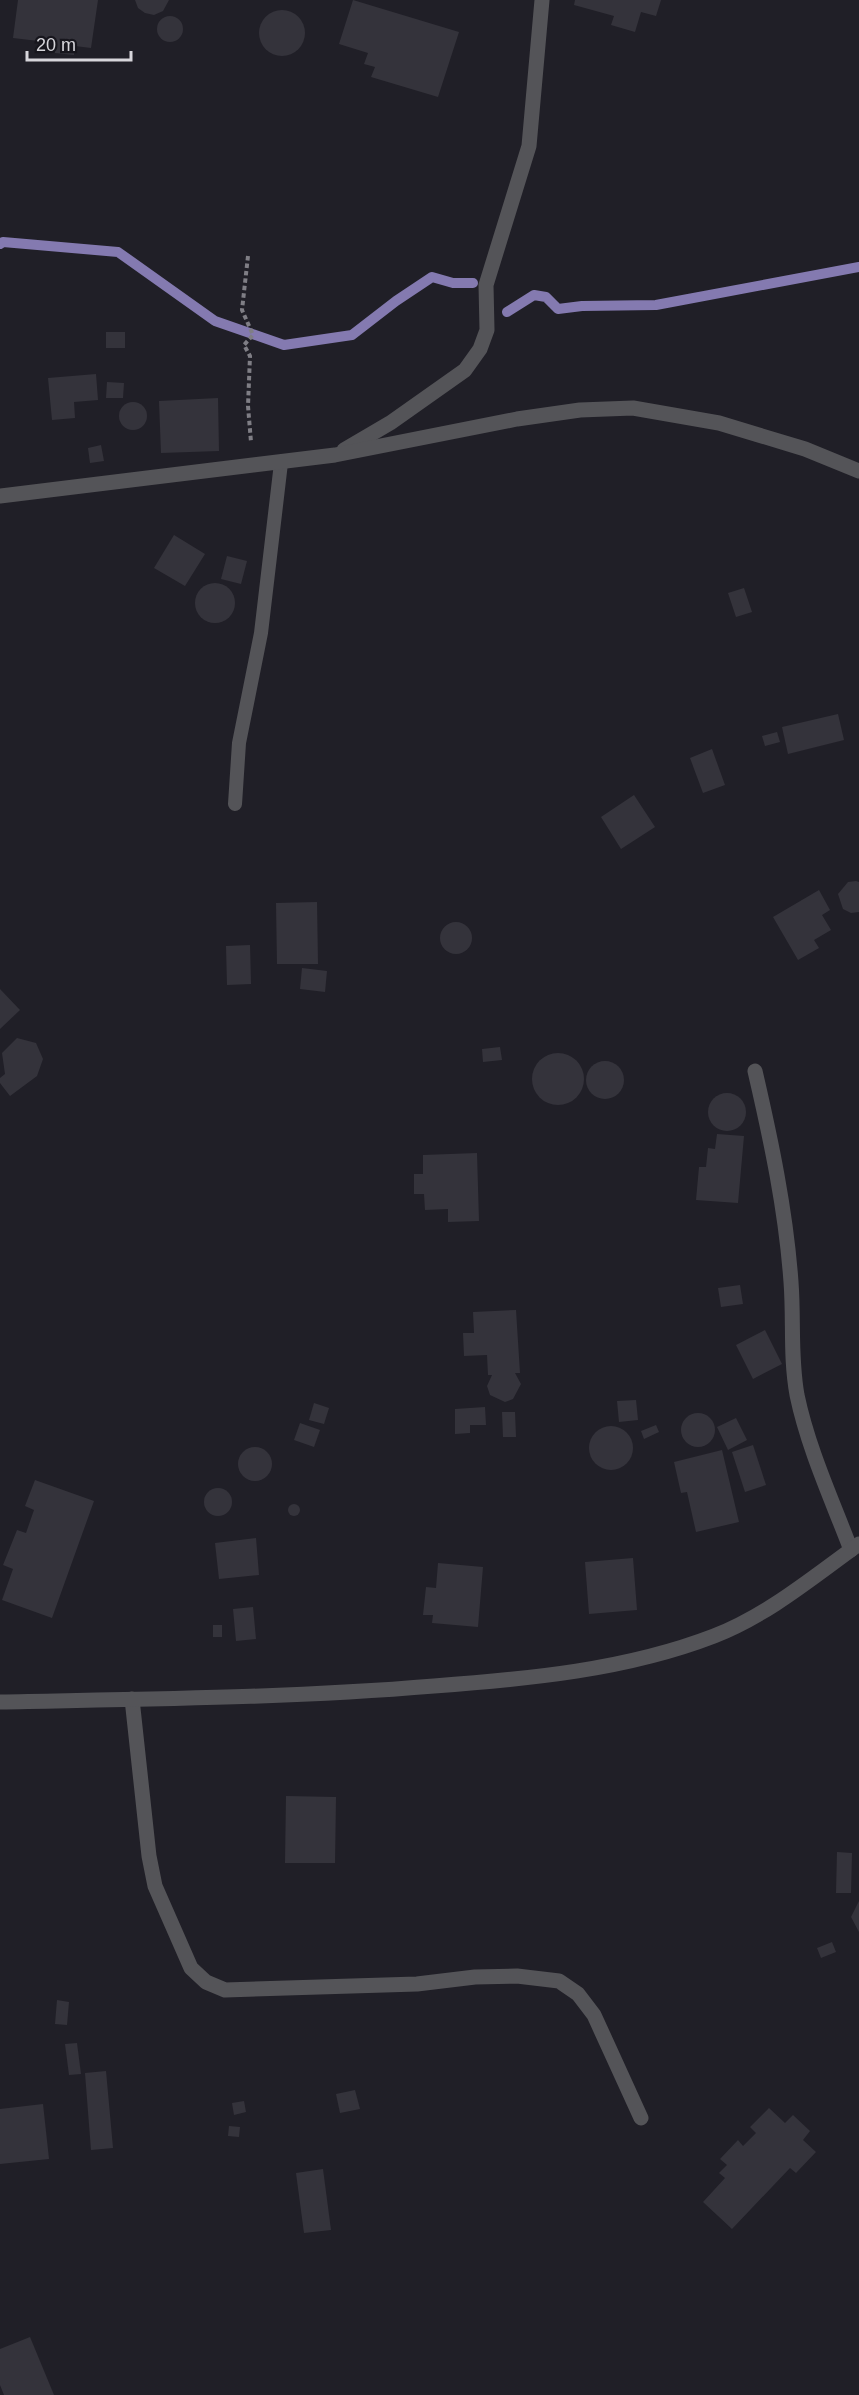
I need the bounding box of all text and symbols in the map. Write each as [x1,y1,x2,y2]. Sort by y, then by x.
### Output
scale bar [27,24,130,62]
text: 20 m [36,35,76,55]

